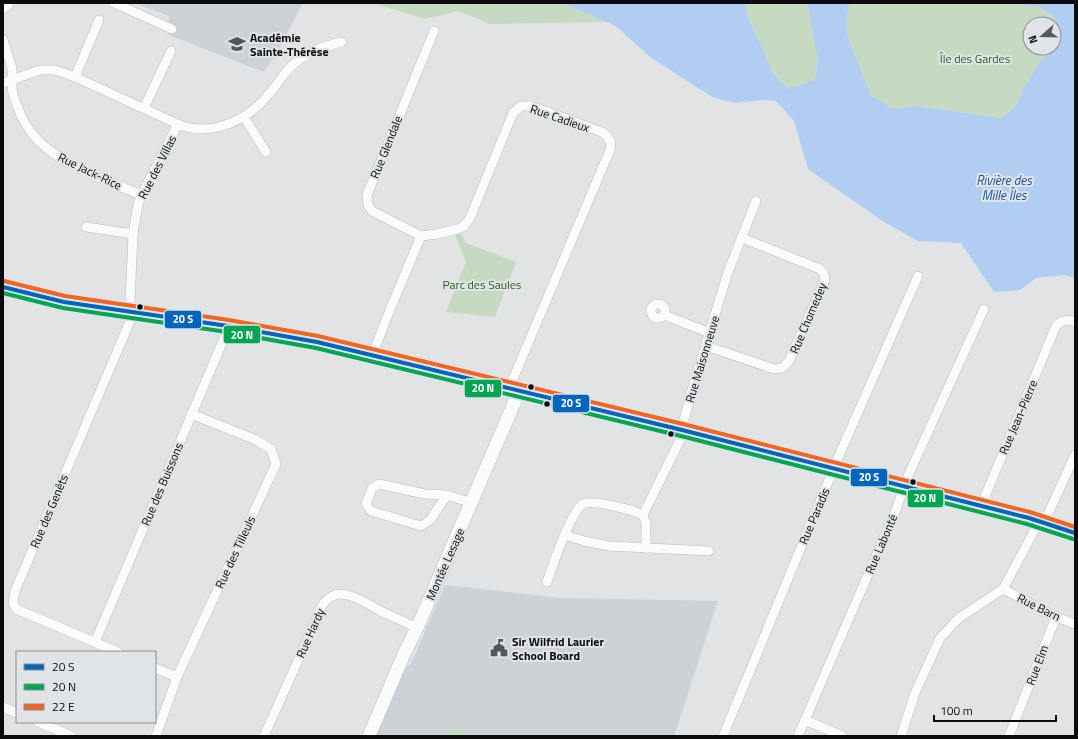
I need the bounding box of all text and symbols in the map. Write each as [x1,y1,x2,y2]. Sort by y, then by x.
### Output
north arrow [1022,16,1062,56]
place label: Académie Sainte-Thérèse [250,28,329,61]
text: N [1024,33,1041,46]
school or university icon: Académie Sainte-Thérèse [227,34,247,54]
park label: Île des Gardes [939,49,1011,68]
street label: Rue Cadieux [528,99,593,137]
street label: Rue Glendale [365,113,407,181]
street label: Rue des Villas [133,131,181,202]
street label: Rue Jack-Rice [55,147,125,195]
water label: Rivière des Mille Îles [976,170,1033,205]
park label: Parc des Saules [443,275,522,294]
street label: Rue Chomedey [784,279,832,357]
unlabelled marker [135,302,145,312]
line badge: 20 S [164,310,202,329]
text: 20 S [173,311,193,327]
street label: Rue Maisonneuve [680,313,724,405]
line badge: 20 N [223,325,261,344]
text: 20 N [231,327,253,343]
street label: Rue Jean-Pierre [994,377,1042,457]
line badge: 20 N [464,379,502,398]
text: 20 N [472,380,494,396]
unlabelled marker [526,382,536,392]
line badge: 20 S [552,394,590,413]
text: 20 S [561,395,581,411]
unlabelled marker [542,399,552,409]
unlabelled marker [666,429,676,439]
street label: Rue des Buissons [136,439,188,529]
line badge: 20 S [850,468,888,487]
text: 20 S [859,469,879,485]
street label: Rue des Genêts [25,471,73,551]
unlabelled marker [908,477,918,487]
street label: Rue Paradis [793,484,835,547]
line badge: 20 N [907,489,944,508]
text: 20 N [914,490,936,506]
street label: Rue Labonté [860,511,902,577]
street label: Rue des Tilleuls [210,512,260,592]
street label: Montée Lesage [421,525,469,603]
street label: Rue Barn [1014,588,1064,626]
street label: Rue Hardy [291,605,329,661]
place label: Sir Wilfrid Laurier School Board [512,632,604,665]
public building icon: Sir Wilfrid Laurier School Board [489,638,509,658]
street label: Rue Elm [1021,642,1053,688]
legend [16,651,156,723]
text: 20 S [52,657,75,676]
text: 20 N [52,677,76,696]
text: 22 E [52,697,75,716]
scale bar [934,697,1056,723]
text: 100 m [940,701,973,720]

